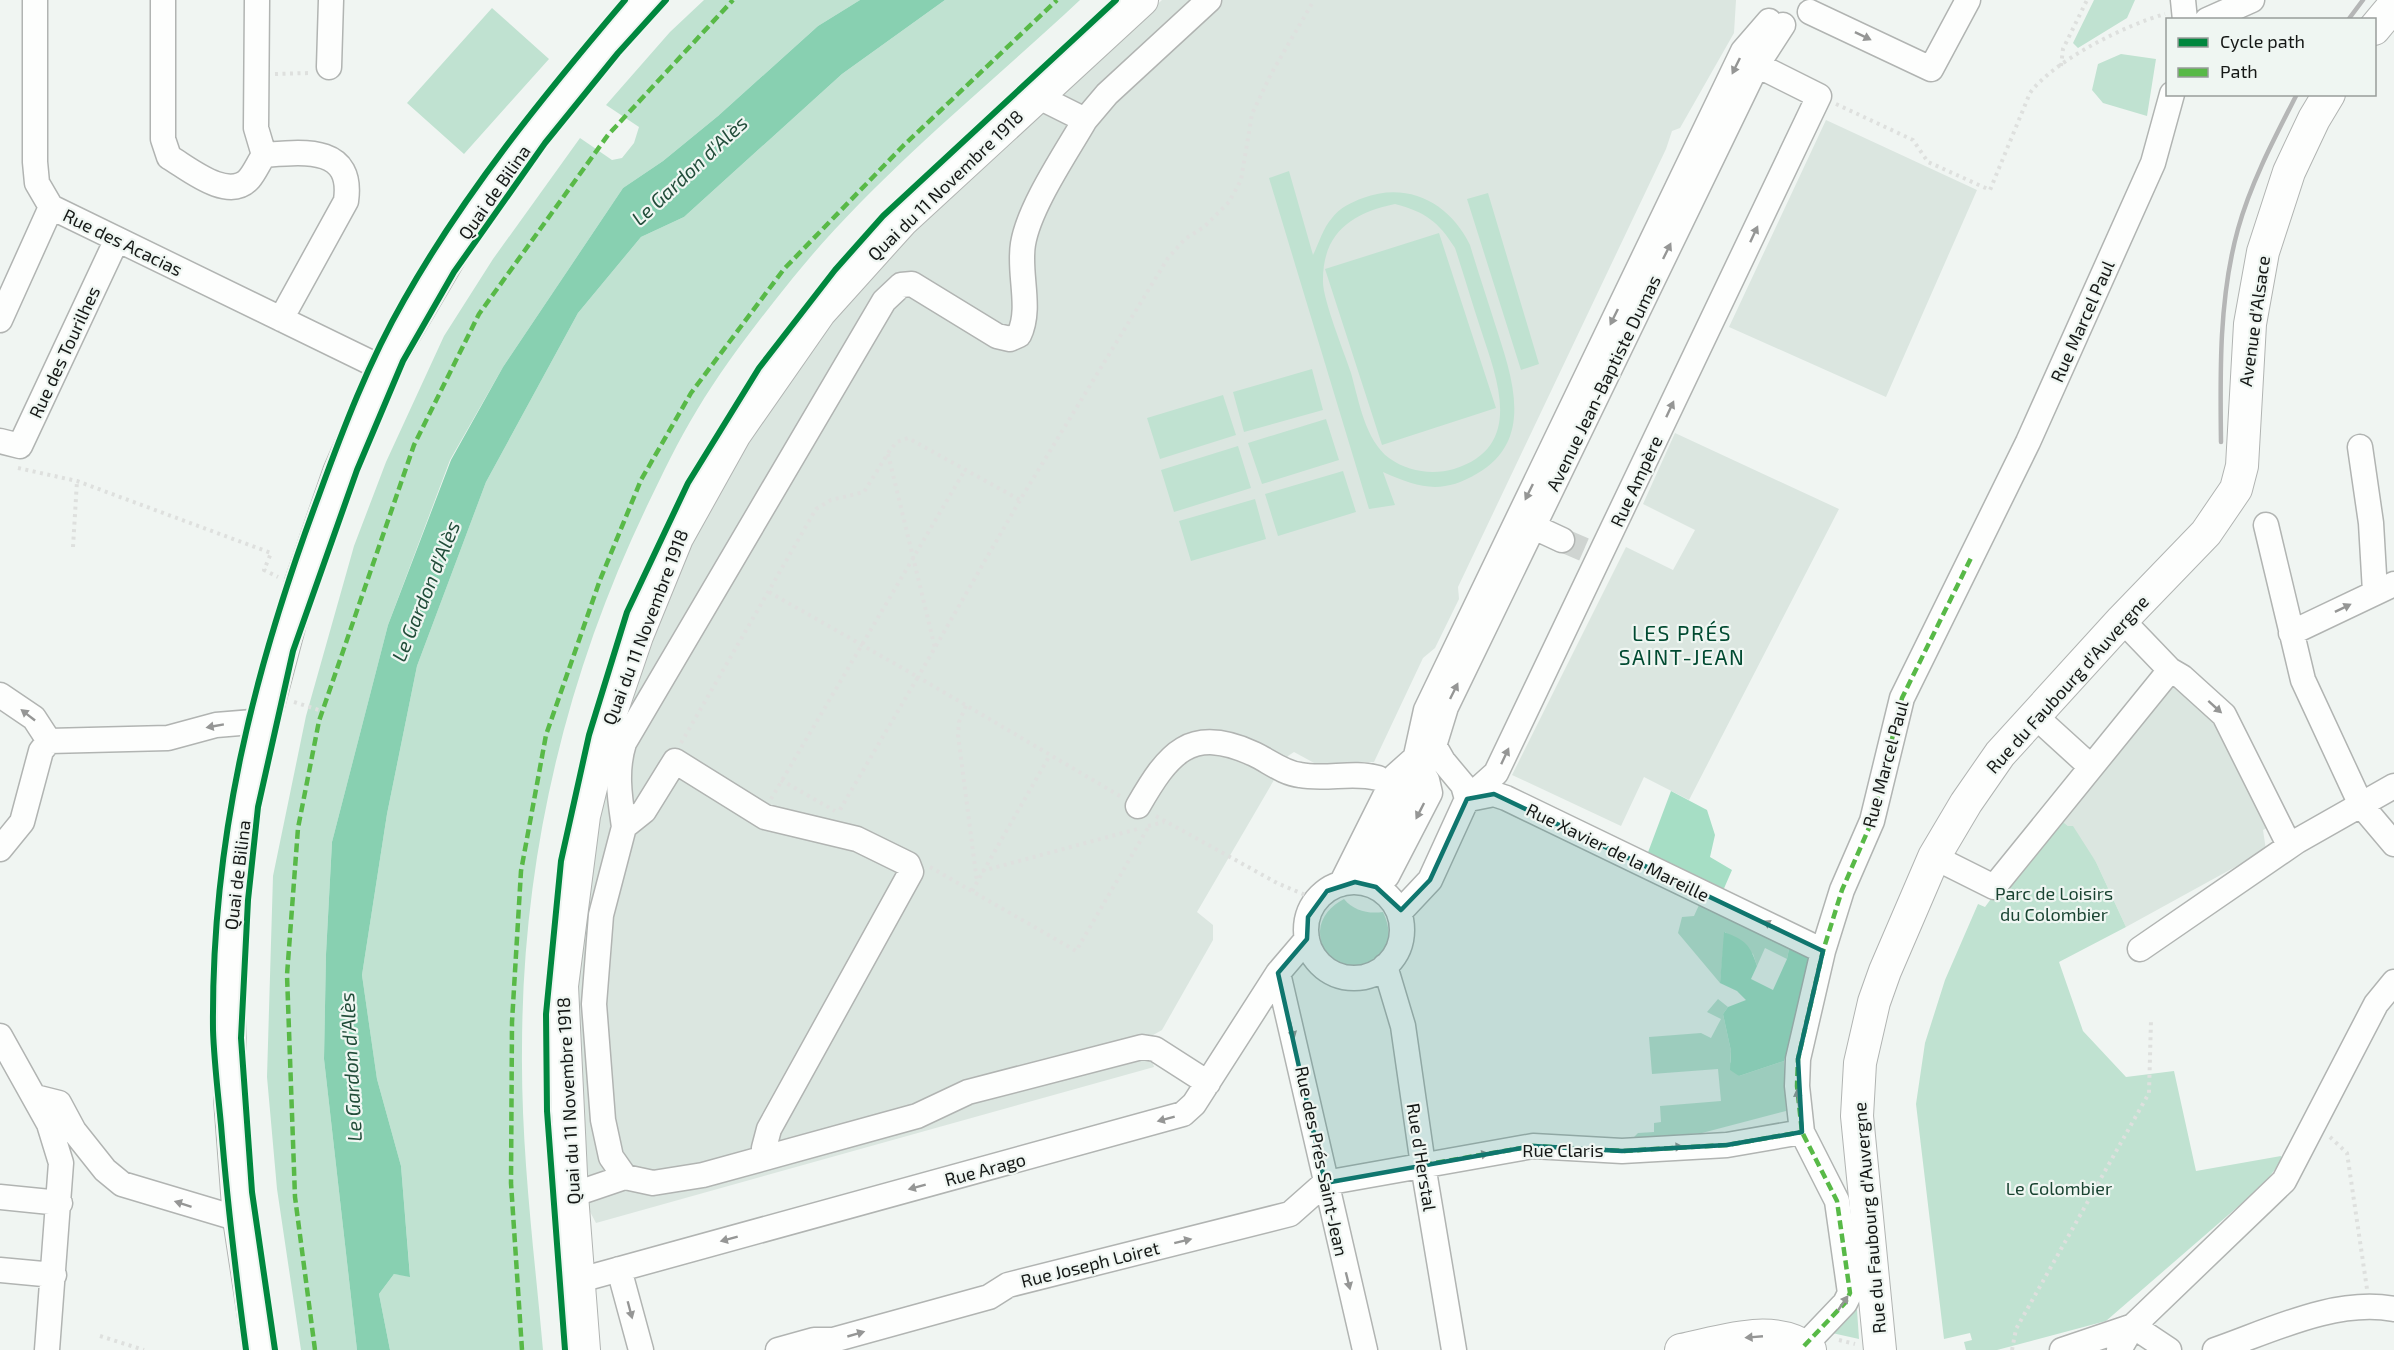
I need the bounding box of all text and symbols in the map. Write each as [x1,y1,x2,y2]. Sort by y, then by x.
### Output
legend [2166,18,2376,96]
text: Cycle path [2220,30,2305,52]
one-way arrow [1854,32,1871,41]
one-way arrow [1731,57,1740,74]
text: Path [2220,60,2258,82]
street label: Quai du 11 Novembre 1918 [863,105,1027,265]
water label: Le Gardon d'Alès [626,110,752,230]
street label: Quai de Bilina [453,140,535,244]
street label: Rue des Acacias [60,204,186,280]
one-way arrow [1750,225,1759,242]
one-way arrow [1662,243,1671,260]
street label: Avenue d'Alsace [2234,254,2274,388]
street label: Rue Marcel Paul [2045,256,2119,385]
street label: Avenue Jean-Baptiste Dumas [1541,271,1665,495]
street label: Rue des Tourilhes [24,283,104,421]
one-way arrow [1610,308,1619,325]
one-way arrow [1665,401,1674,418]
street label: Rue Ampère [1605,432,1667,530]
one-way arrow [1525,484,1534,501]
water label: Le Gardon d'Alès [386,517,464,665]
street label: Quai du 11 Novembre 1918 [598,526,692,728]
street label: Rue du Faubourg d'Auvergne [1981,590,2153,778]
one-way arrow [2334,603,2351,613]
district label: LES PRÉS SAINT-JEAN [1619,620,1745,669]
one-way arrow [1449,683,1458,700]
street label: Rue Marcel Paul [1857,697,1913,830]
one-way arrow [2207,700,2222,714]
one-way arrow [20,709,36,721]
one-way arrow [205,722,224,731]
one-way arrow [1500,748,1509,765]
street label: Rue Xavier de la Mareille [1523,798,1713,906]
one-way arrow [1415,803,1425,820]
street label: Quai de Bilina [219,819,255,931]
park label: Parc de Loisirs du Colombier [1995,882,2113,925]
one-way arrow [1762,921,1779,930]
water label: Le Gardon d'Alès [334,992,366,1142]
street label: Quai du 11 Novembre 1918 [552,997,584,1205]
one-way arrow [1288,1020,1298,1039]
street label: Rue des Prés Saint-Jean [1291,1064,1353,1258]
one-way arrow [1793,1088,1803,1107]
street label: Rue d'Herstal [1403,1101,1442,1213]
street label: Rue du Faubourg d'Auvergne [1848,1101,1890,1335]
one-way arrow [1157,1115,1175,1124]
street label: Rue Claris [1522,1139,1604,1161]
one-way arrow [1665,1142,1684,1152]
street label: Rue Arago [942,1148,1028,1190]
one-way arrow [1471,1150,1490,1159]
park label: Le Colombier [2006,1177,2112,1199]
one-way arrow [908,1183,926,1193]
one-way arrow [174,1199,192,1208]
one-way arrow [720,1235,738,1244]
one-way arrow [1174,1235,1193,1245]
street label: Rue Joseph Loiret [1018,1236,1162,1292]
one-way arrow [1344,1272,1354,1291]
one-way arrow [1838,1294,1849,1311]
one-way arrow [626,1301,635,1319]
one-way arrow [847,1329,865,1338]
one-way arrow [1745,1332,1764,1342]

